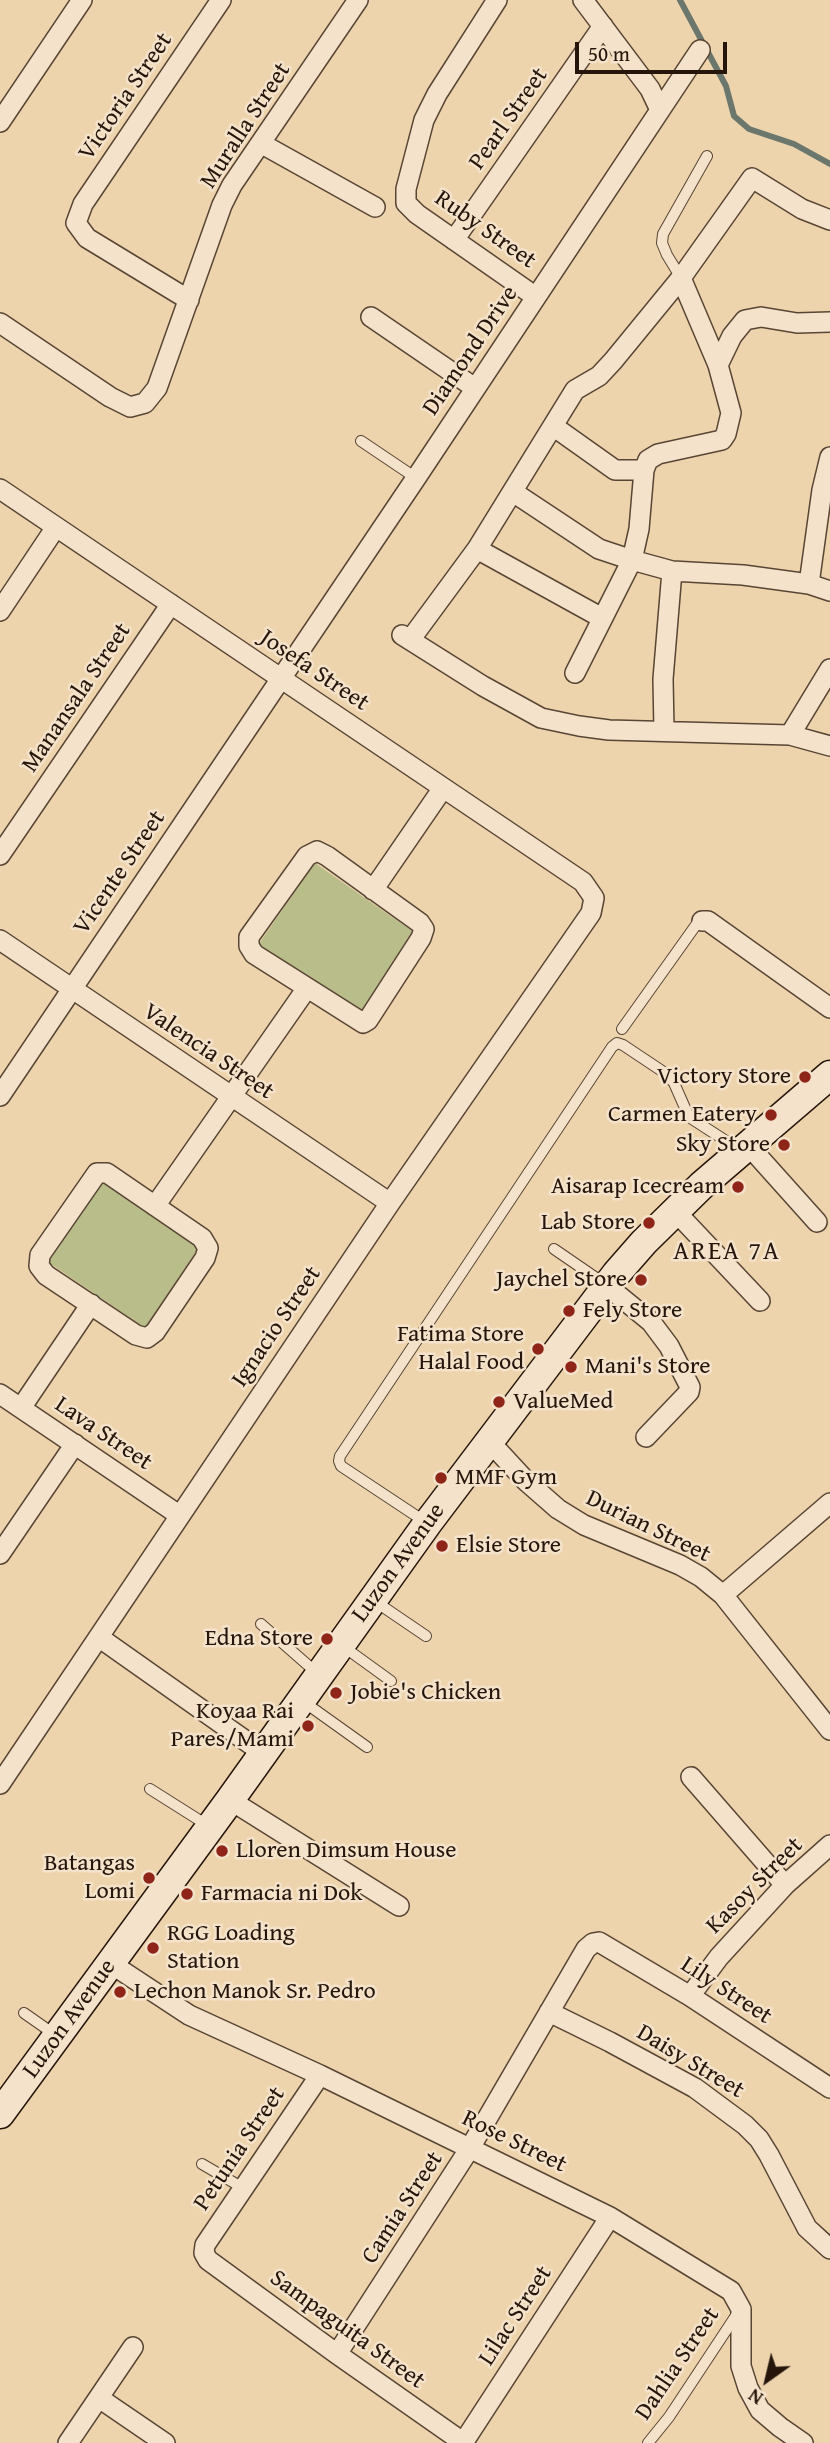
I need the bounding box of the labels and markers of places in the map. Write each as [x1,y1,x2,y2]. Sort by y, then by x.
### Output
place label: Victory Store [657,1063,791,1091]
marker: Victory Store [797,1069,813,1085]
place label: Carmen Eatery [608,1101,757,1129]
marker: Carmen Eatery [763,1107,779,1123]
place label: Sky Store [676,1131,770,1159]
marker: Sky Store [776,1137,792,1153]
place label: Aisarap Icecream [551,1173,724,1201]
marker: Aisarap Icecream [730,1179,746,1195]
place label: Lab Store [541,1209,635,1237]
marker: Lab Store [641,1215,657,1231]
place label: Jaychel Store [496,1266,627,1294]
marker: Jaychel Store [633,1272,649,1288]
place label: Fely Store [583,1297,682,1325]
marker: Fely Store [561,1303,577,1319]
place label: Fatima Store Halal Food [397,1321,524,1377]
marker: Fatima Store Halal Food [530,1341,546,1357]
place label: Mani's Store [585,1353,710,1381]
marker: Mani's Store [563,1359,579,1375]
place label: ValueMed [513,1388,613,1416]
marker: ValueMed [491,1394,507,1410]
place label: MMF Gym [455,1464,557,1492]
marker: MMF Gym [433,1470,449,1486]
place label: Elsie Store [456,1532,561,1560]
marker: Elsie Store [434,1538,450,1554]
place label: Edna Store [205,1625,313,1653]
marker: Edna Store [319,1631,335,1647]
place label: Jobie's Chicken [350,1679,501,1707]
marker: Jobie's Chicken [328,1685,344,1701]
place label: Koyaa Rai Pares/Mami [171,1698,294,1754]
marker: Koyaa Rai Pares/Mami [300,1718,316,1734]
place label: Lloren Dimsum House [236,1837,457,1865]
marker: Lloren Dimsum House [214,1843,230,1859]
place label: Batangas Lomi [44,1850,135,1906]
marker: Batangas Lomi [141,1870,157,1886]
place label: Farmacia ni Dok [201,1880,362,1908]
marker: Farmacia ni Dok [179,1886,195,1902]
place label: RGG Loading Station [167,1920,295,1976]
marker: RGG Loading Station [145,1940,161,1956]
place label: Lechon Manok Sr. Pedro [134,1978,376,2006]
marker: Lechon Manok Sr. Pedro [112,1984,128,2000]

